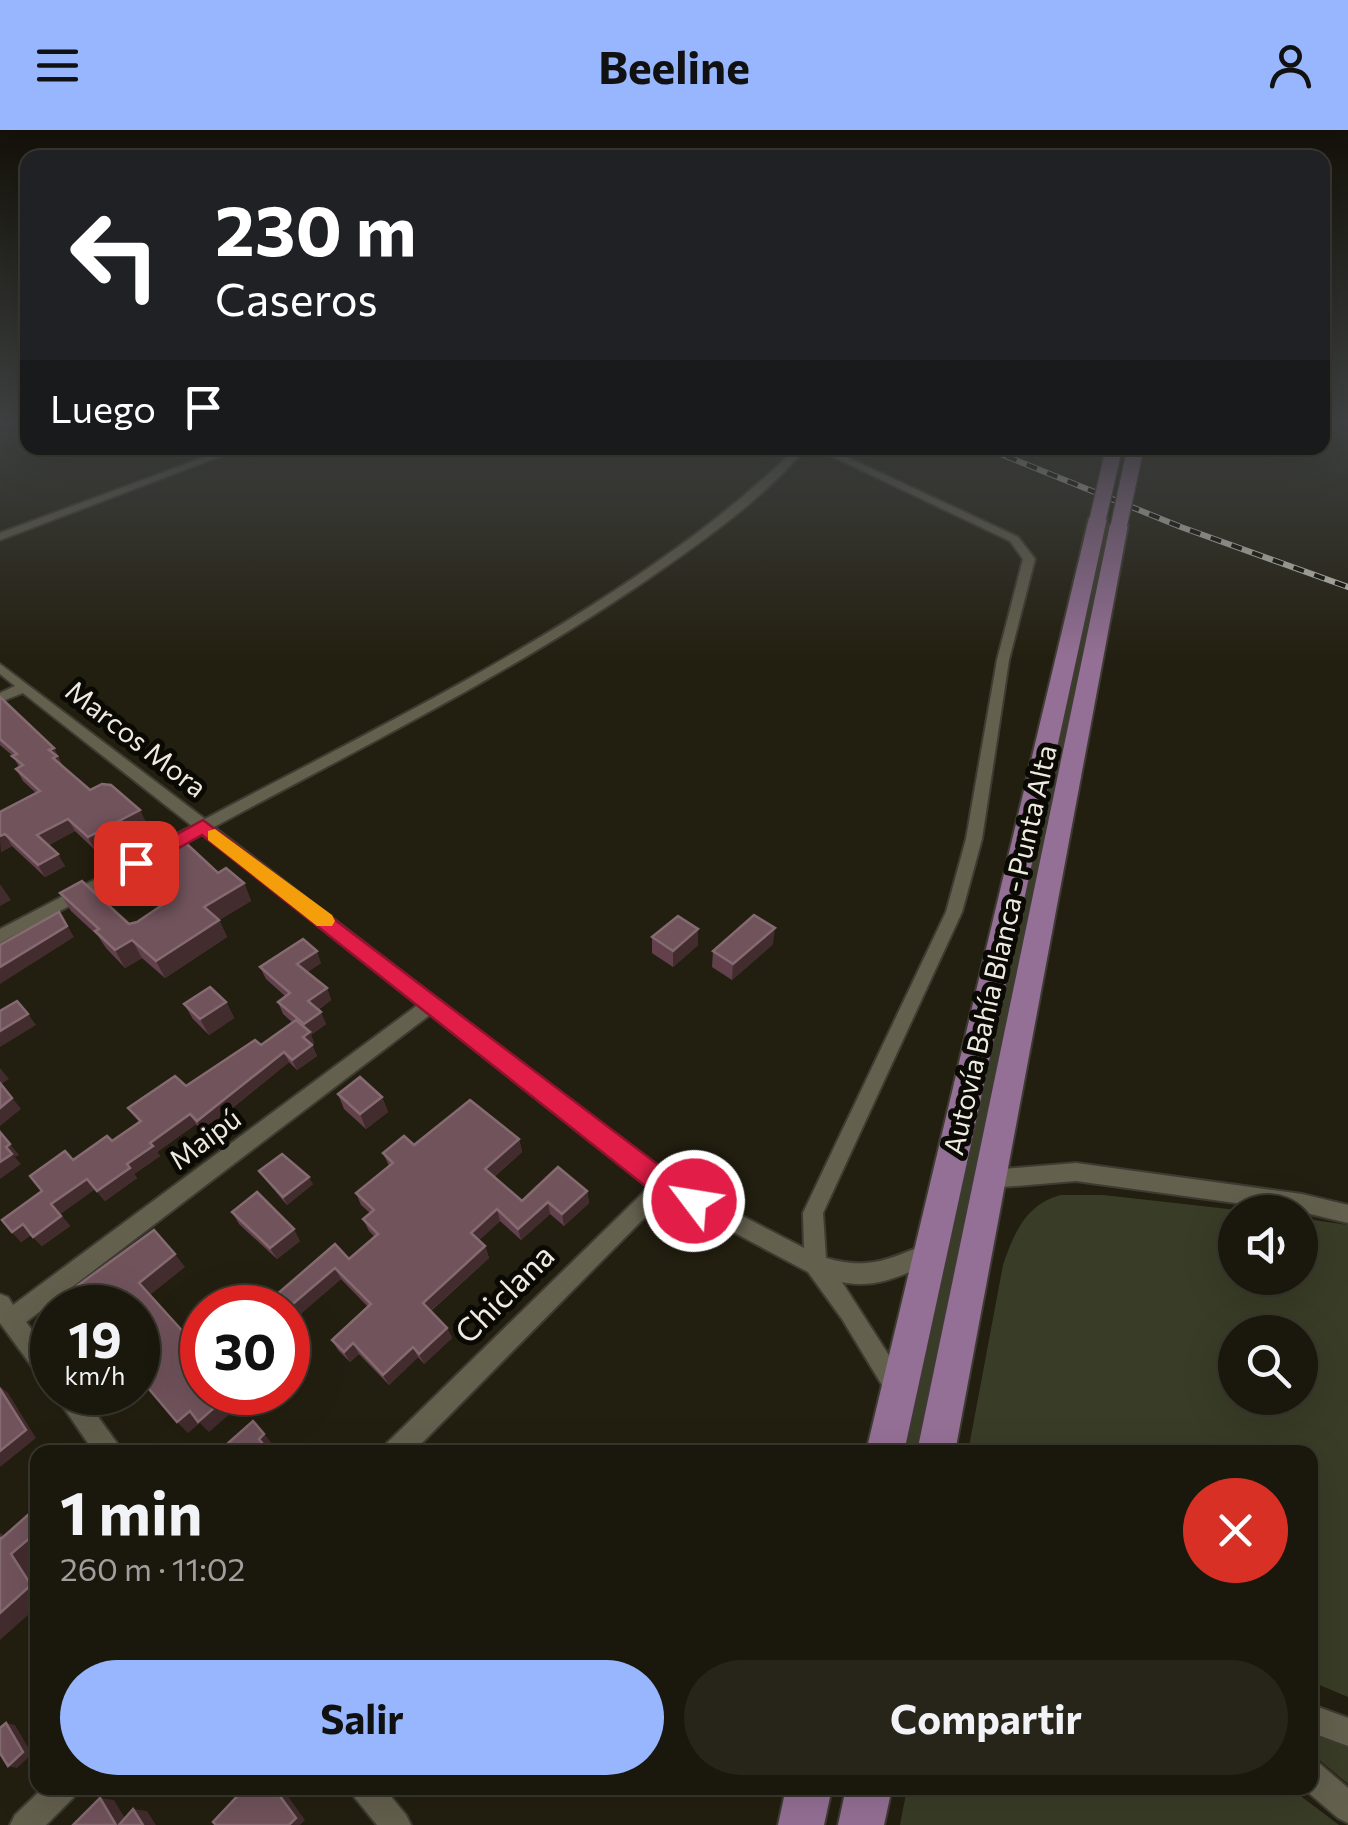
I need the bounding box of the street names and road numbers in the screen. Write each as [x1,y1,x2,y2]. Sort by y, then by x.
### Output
street label: Marcos Mora [59,673,214,804]
street label: Autovía Bahía Blanca - Punta Alta [935,741,1063,1158]
street label: Maipú [162,1100,247,1176]
street label: Chiclana [446,1235,562,1351]

